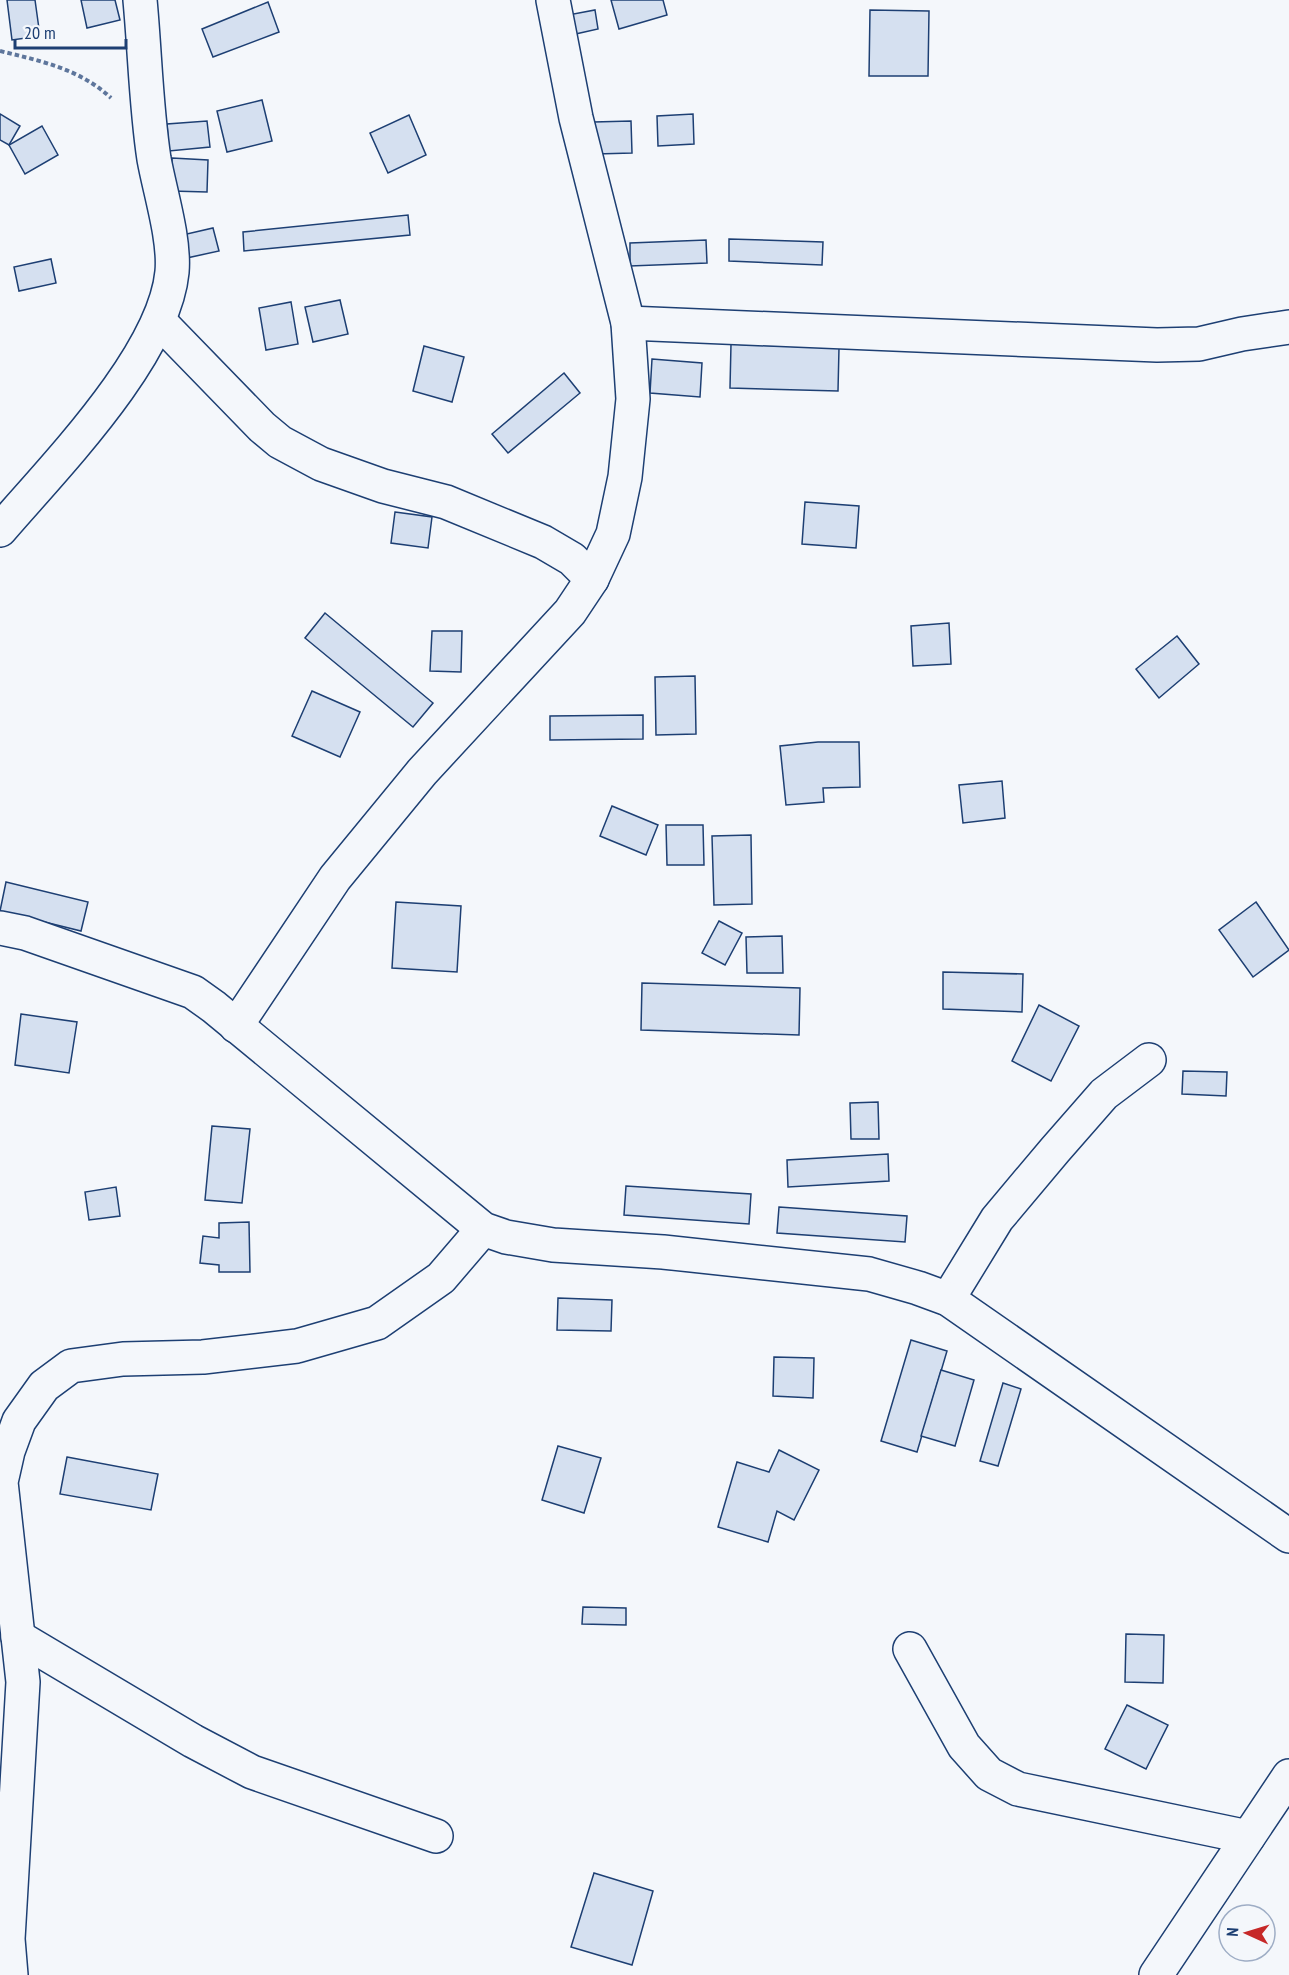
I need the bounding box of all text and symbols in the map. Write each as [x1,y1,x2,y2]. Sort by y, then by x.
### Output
scale bar [15,12,126,50]
text: 20 m [24,21,56,44]
north arrow [1217,1903,1277,1963]
text: N [1222,1927,1242,1937]

